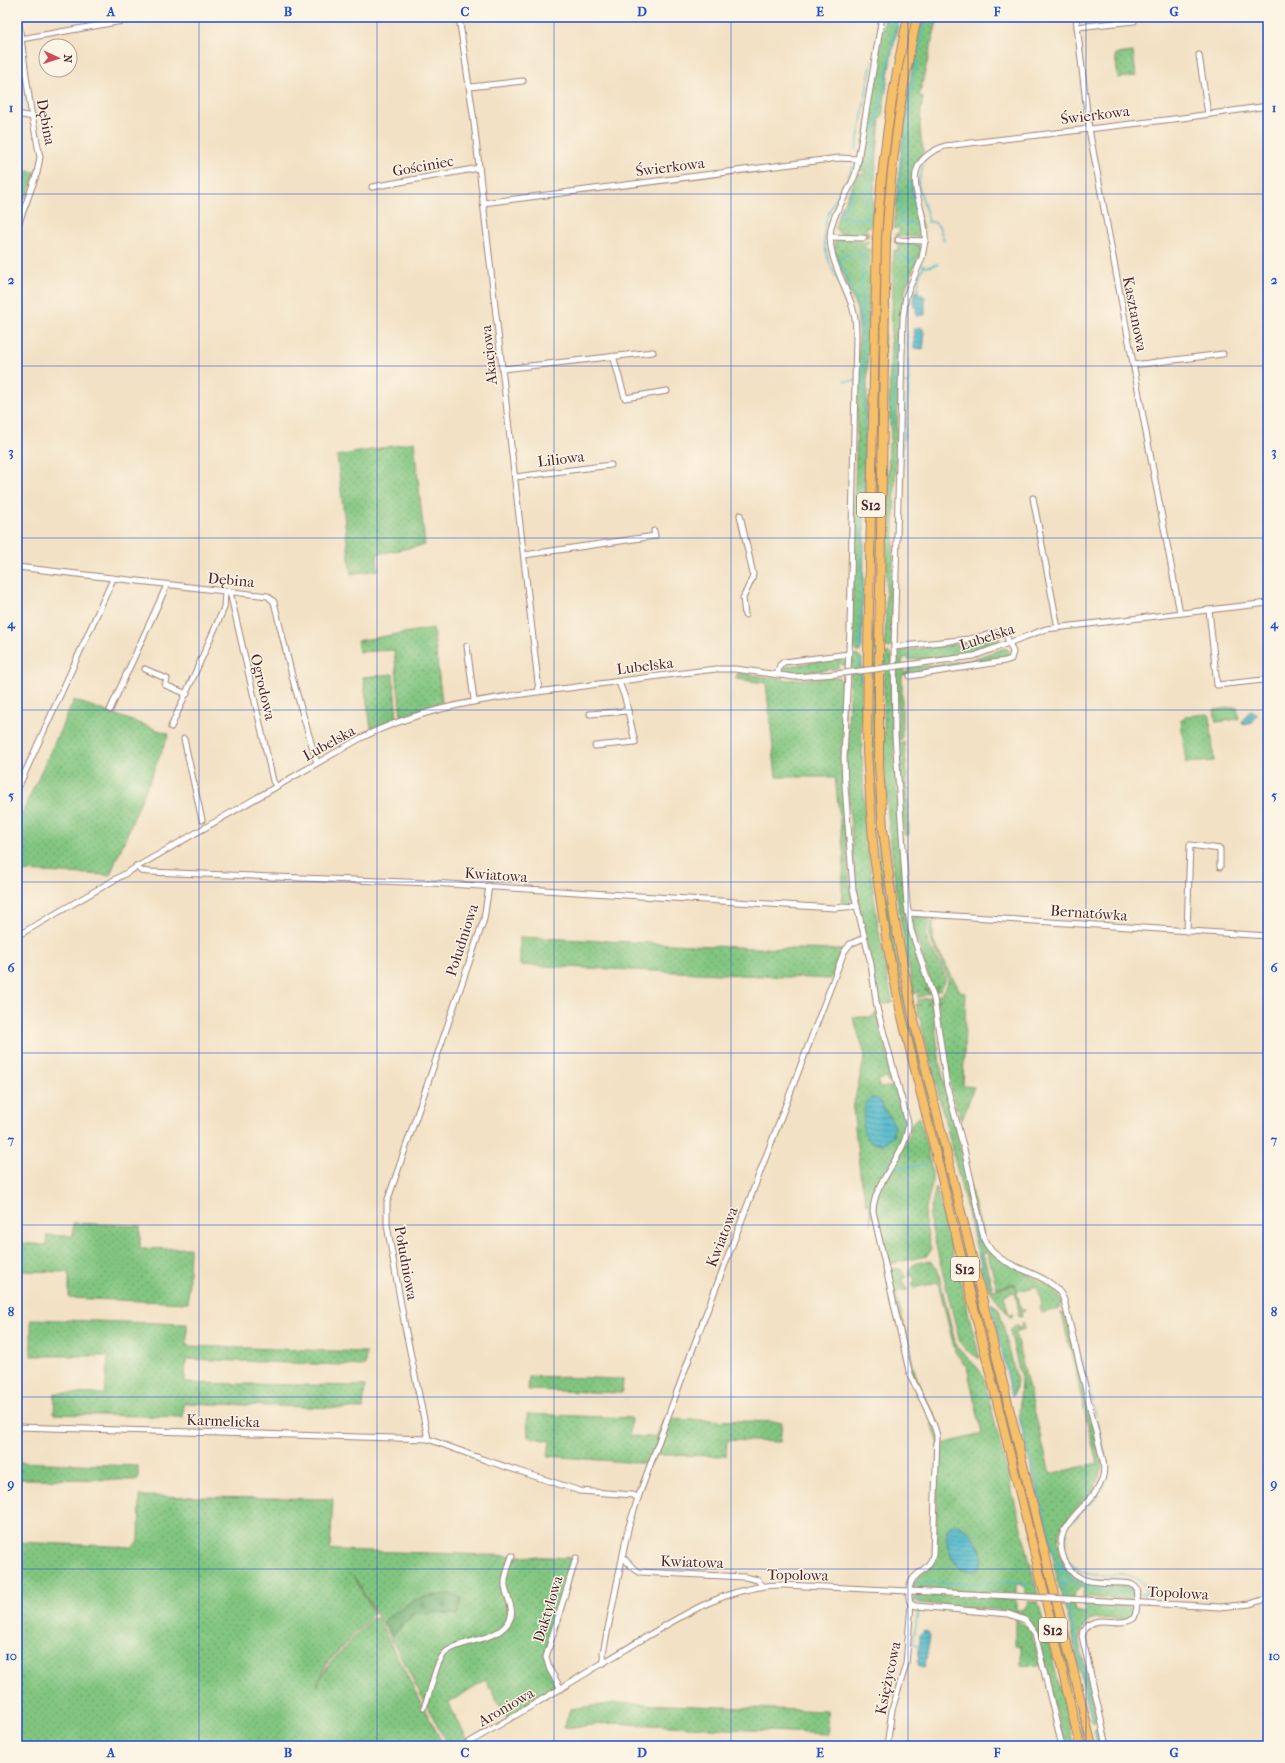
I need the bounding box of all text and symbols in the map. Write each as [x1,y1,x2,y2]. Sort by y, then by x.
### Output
text: A [106,4,116,19]
text: B [284,4,293,19]
text: C [461,4,470,19]
text: D [637,4,647,19]
text: E [816,4,824,19]
text: F [993,4,1001,19]
text: G [1169,4,1179,19]
north arrow [38,38,78,78]
text: N [61,54,74,64]
street label: Dębina [33,97,59,148]
text: 1 [9,100,14,115]
text: 1 [1272,100,1277,115]
street label: Świerkowa [1059,102,1132,128]
street label: Gościniec [391,152,455,180]
street label: Świerkowa [634,154,707,180]
text: 2 [8,272,15,287]
text: 2 [1271,272,1278,287]
street label: Kasztanowa [1119,275,1151,354]
street label: Akacjowa [477,323,501,387]
text: 3 [8,444,14,460]
text: 3 [1271,444,1277,460]
street label: Liliowa [537,447,587,471]
road number: S12 [857,493,885,517]
street label: Dębina [207,569,256,591]
text: 4 [6,616,16,632]
text: 4 [1269,616,1279,632]
street label: Lubelska [957,619,1018,654]
street label: Ogrodowa [247,652,280,723]
street label: Lubelska [616,653,675,678]
street label: Lubelska [300,721,359,765]
text: 5 [8,788,14,803]
text: 5 [1271,788,1277,803]
street label: Kwiatowa [464,864,529,886]
street label: Południowa [442,900,482,978]
street label: Bernatówka [1050,901,1129,925]
text: 6 [7,960,15,975]
text: 6 [1270,960,1278,975]
text: 7 [7,1132,15,1147]
text: 7 [1270,1132,1278,1147]
street label: Kwiatowa [702,1203,742,1270]
street label: Południowa [391,1224,422,1303]
road number: S12 [951,1257,979,1281]
text: 8 [8,1304,15,1319]
text: 8 [1271,1304,1278,1319]
street label: Karmelicka [186,1411,261,1431]
text: 9 [7,1476,15,1492]
text: 9 [1270,1476,1278,1492]
street label: Kwiatowa [660,1552,725,1572]
street label: Topolowa [767,1565,830,1585]
street label: Daktylowa [529,1573,567,1644]
street label: Topolowa [1147,1582,1210,1604]
road number: S12 [1039,1618,1067,1642]
street label: Księżycowa [871,1639,905,1716]
text: 10 [5,1648,17,1663]
text: 10 [1268,1648,1280,1663]
street label: Aroniowa [474,1683,538,1731]
text: A [106,1745,116,1760]
text: B [284,1745,293,1760]
text: C [461,1745,470,1760]
text: D [637,1745,647,1760]
text: E [816,1745,824,1760]
text: F [993,1745,1001,1760]
text: G [1169,1745,1179,1760]

